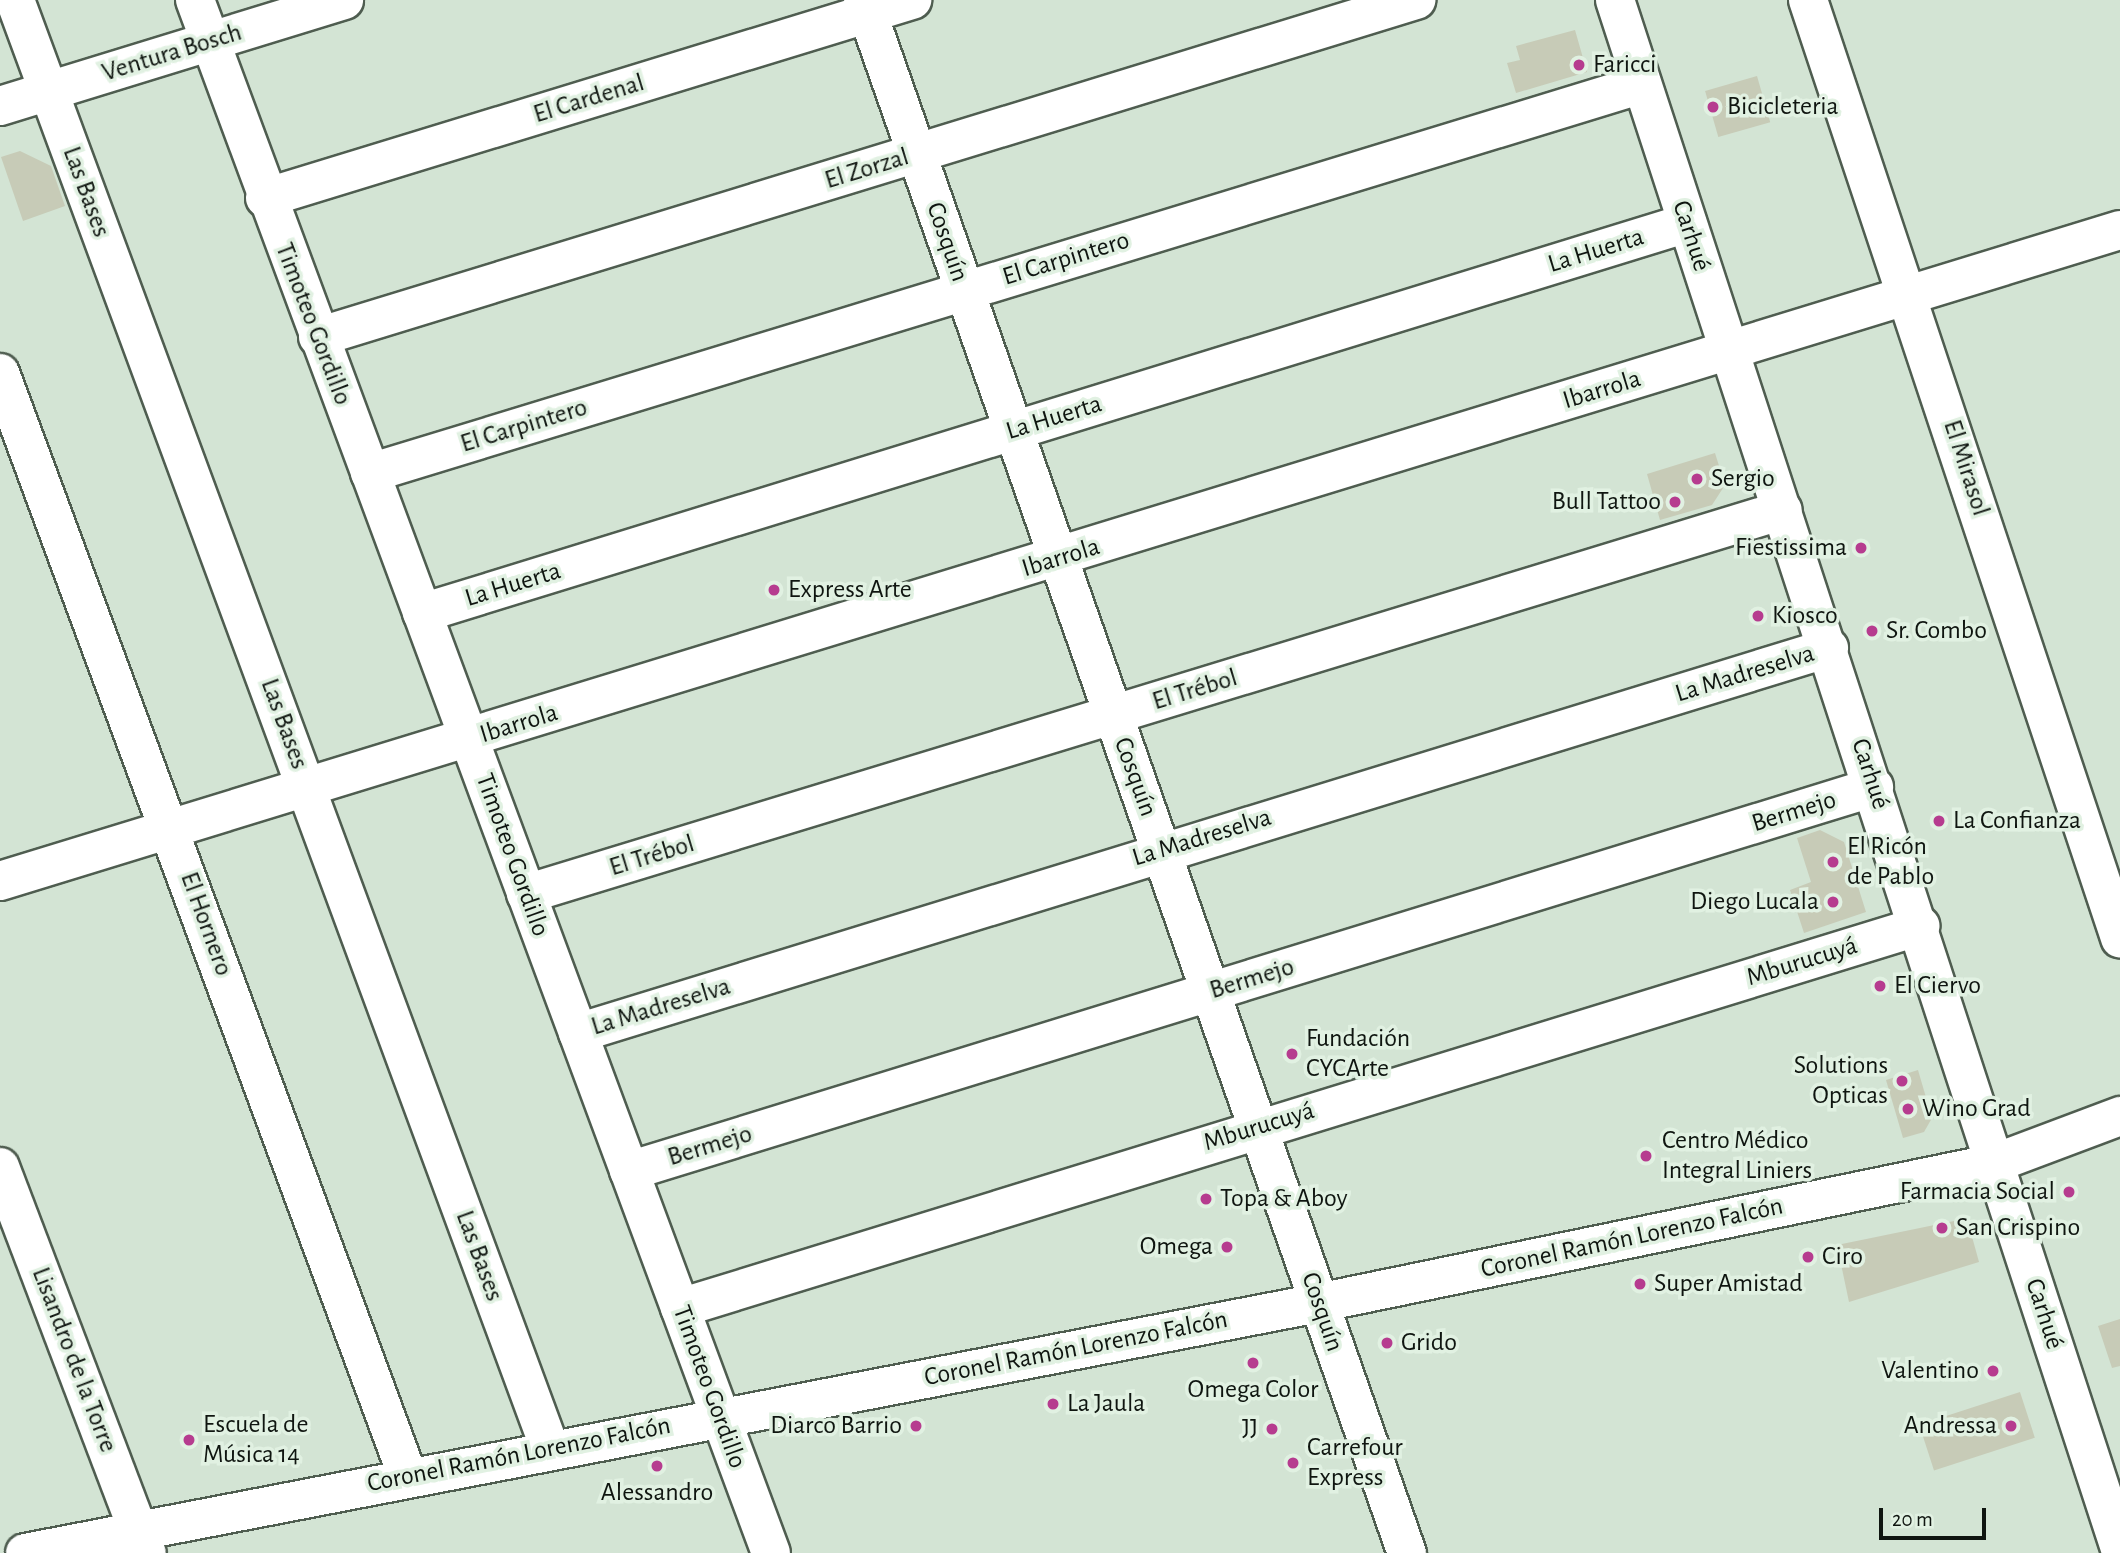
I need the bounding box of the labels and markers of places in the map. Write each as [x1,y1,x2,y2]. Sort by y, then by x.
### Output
place label: Faricci [1593,49,1656,81]
marker: Faricci [1571,57,1587,73]
place label: Bicicleteria [1727,91,1839,123]
marker: Bicicleteria [1705,99,1721,115]
place label: Sergio [1711,463,1775,495]
marker: Sergio [1689,471,1705,487]
place label: Bull Tattoo [1552,486,1661,518]
marker: Bull Tattoo [1667,494,1683,510]
place label: Fiestissima [1735,532,1847,564]
marker: Fiestissima [1853,540,1869,556]
place label: Express Arte [788,574,912,606]
marker: Express Arte [766,582,782,598]
place label: Kiosco [1772,600,1838,632]
marker: Kiosco [1750,608,1766,624]
place label: Sr. Combo [1886,615,1987,647]
marker: Sr. Combo [1864,623,1880,639]
place label: La Confianza [1953,805,2081,837]
marker: La Confianza [1931,813,1947,829]
place label: El Ricón de Pablo [1847,831,1934,892]
marker: El Ricón de Pablo [1825,854,1841,870]
place label: Diego Lucala [1690,886,1819,918]
marker: Diego Lucala [1825,894,1841,910]
place label: El Ciervo [1894,970,1981,1002]
marker: El Ciervo [1872,978,1888,994]
place label: Fundación CYCArte [1306,1023,1410,1084]
marker: Fundación CYCArte [1284,1046,1300,1062]
place label: Solutions Opticas [1794,1050,1888,1112]
marker: Solutions Opticas [1894,1073,1910,1089]
place label: Wino Grad [1922,1093,2031,1125]
marker: Wino Grad [1900,1101,1916,1117]
place label: Centro Médico Integral Liniers [1662,1125,1812,1186]
marker: Centro Médico Integral Liniers [1636,1146,1656,1166]
place label: Farmacia Social [1900,1176,2055,1208]
place label: Topa & Aboy [1220,1183,1348,1215]
marker: Farmacia Social [2061,1184,2077,1200]
marker: Topa & Aboy [1198,1191,1214,1207]
place label: San Crispino [1956,1212,2080,1244]
marker: San Crispino [1934,1220,1950,1236]
place label: Omega [1140,1231,1213,1263]
marker: Omega [1219,1239,1235,1255]
place label: Ciro [1822,1241,1863,1273]
marker: Ciro [1800,1249,1816,1265]
place label: Super Amistad [1654,1268,1803,1300]
marker: Super Amistad [1632,1276,1648,1292]
place label: Grido [1401,1327,1457,1359]
marker: Grido [1379,1335,1395,1351]
marker: Omega Color [1245,1355,1261,1371]
place label: Valentino [1881,1355,1979,1387]
marker: Valentino [1985,1363,2001,1379]
place label: Omega Color [1188,1374,1318,1406]
place label: La Jaula [1067,1388,1145,1420]
marker: La Jaula [1045,1396,1061,1412]
place label: Escuela de Música 14 [203,1409,309,1470]
place label: Diarco Barrio [770,1410,902,1442]
place label: Andressa [1904,1410,1997,1442]
place label: JJ [1242,1413,1258,1445]
marker: Diarco Barrio [908,1418,924,1434]
marker: Andressa [2003,1418,2019,1434]
marker: JJ [1264,1421,1280,1437]
marker: Escuela de Música 14 [181,1432,197,1448]
place label: Carrefour Express [1307,1432,1403,1494]
marker: Carrefour Express [1285,1455,1301,1471]
marker: Alessandro [649,1458,665,1474]
place label: Alessandro [601,1477,713,1509]

